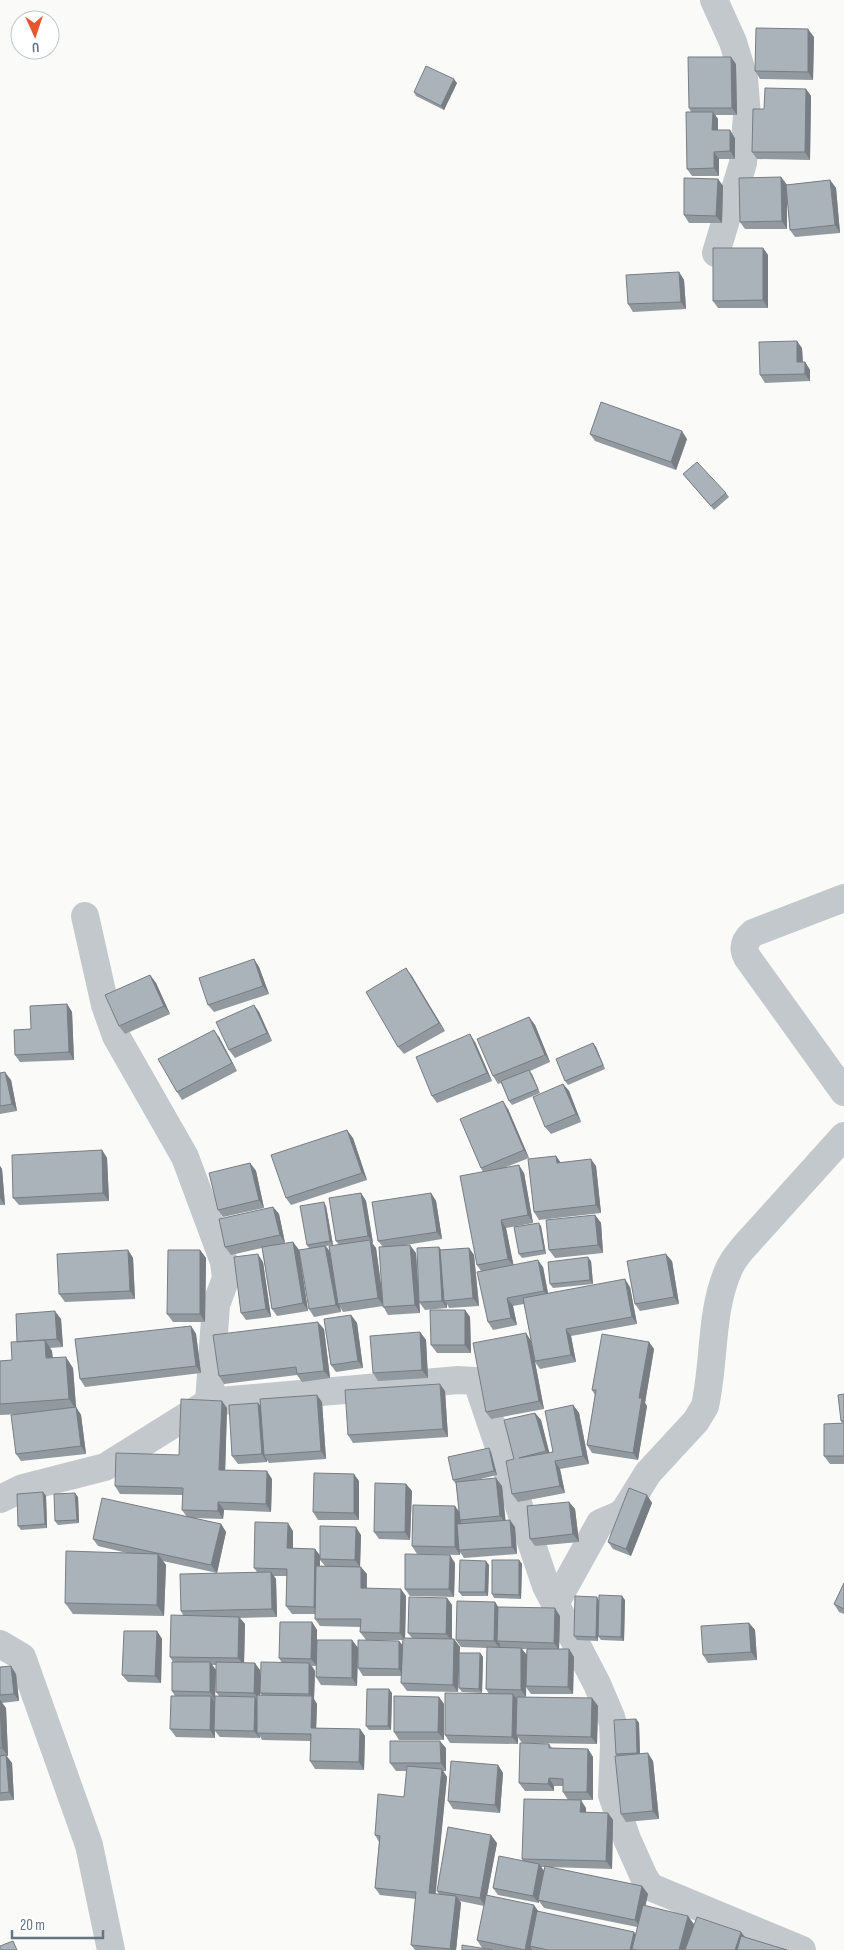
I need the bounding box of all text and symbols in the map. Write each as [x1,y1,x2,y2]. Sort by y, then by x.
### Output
north arrow [10,10,60,60]
text: U [32,39,40,56]
scale bar [12,1908,104,1940]
text: 20 m [20,1916,45,1935]

